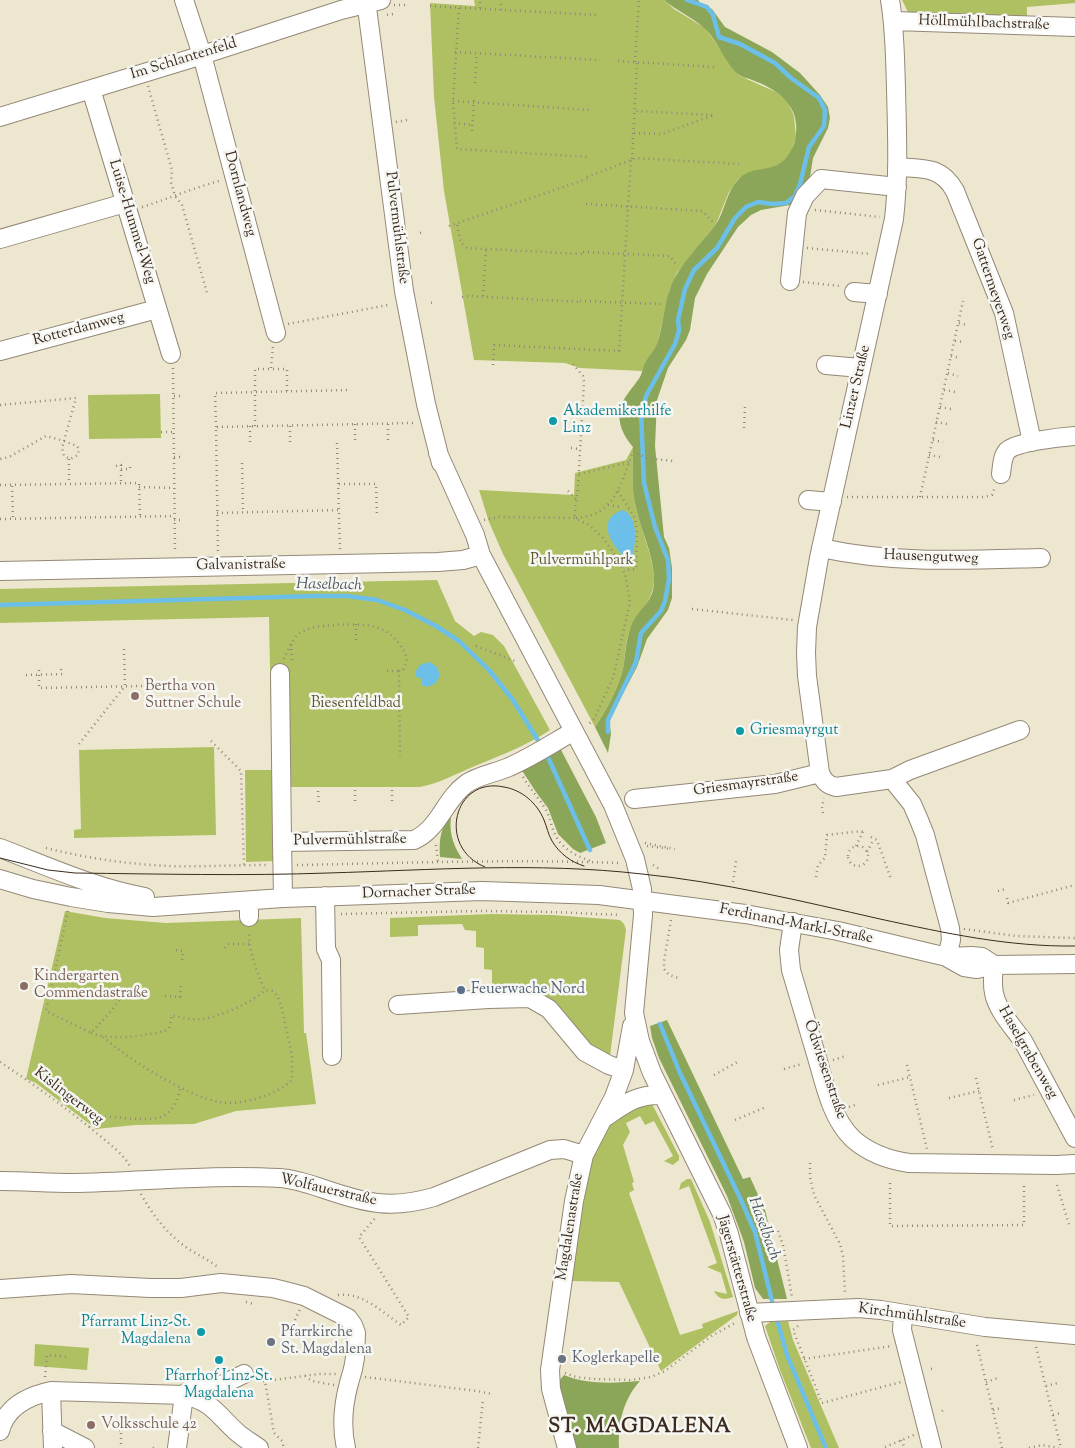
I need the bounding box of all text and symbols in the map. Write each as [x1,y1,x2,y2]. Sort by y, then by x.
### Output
street label: Höllmühlbachstraße [918,13,1050,35]
street label: Im Schlantenfeld [129,35,239,85]
street label: Dornlandweg [219,149,259,239]
street label: Luise-Hummel-Weg [104,158,158,286]
street label: Pulvermühlstraße [380,171,412,285]
street label: Gattermeyerweg [966,236,1018,342]
street label: Rotterdamweg [31,309,127,351]
street label: Linzer Straße [839,343,875,431]
place label: Akademikerhilfe Linz [563,403,672,438]
marker: Akademikerhilfe Linz [547,415,559,427]
street label: Hausengutweg [883,547,979,569]
park label: Pulvermühlpark [530,552,634,570]
street label: Galvanistraße [196,556,286,576]
water label: Haselbach [296,576,362,596]
place label: Bertha von Suttner Schule [145,678,241,713]
marker: Bertha von Suttner Schule [129,690,141,702]
park label: Biesenfeldbad [311,695,401,713]
place label: Griesmayrgut [750,722,838,740]
marker: Griesmayrgut [734,725,746,737]
street label: Griesmayrstraße [692,769,800,801]
street label: Pulvermühlstraße [293,831,407,851]
street label: Dornacher Straße [362,882,476,904]
street label: Ferdinand-Markl-Straße [718,901,874,949]
place label: Kindergarten Commendastraße [34,968,148,1003]
marker: Kindergarten Commendastraße [18,980,30,992]
place label: Feuerwache Nord [471,981,585,999]
marker: Feuerwache Nord [455,984,467,996]
street label: Haselgrabenweg [993,1003,1061,1103]
street label: Ödwiesenstraße [799,1018,849,1122]
street label: Kislingerweg [30,1064,106,1130]
street label: Wolfauerstraße [278,1171,378,1211]
street label: Magdalenastraße [554,1172,588,1282]
water label: Haselbach [743,1195,783,1263]
street label: Jägerstätterstraße [712,1214,760,1324]
street label: Kirchmühlstraße [857,1301,967,1333]
place label: Pfarramt Linz-St. Magdalena [81,1314,191,1349]
place label: Pfarrkirche St. Magdalena [281,1324,372,1359]
marker: Pfarramt Linz-St. Magdalena [195,1326,207,1338]
marker: Pfarrkirche St. Magdalena [265,1336,277,1348]
place label: Koglerkapelle [572,1350,660,1368]
marker: Koglerkapelle [556,1353,568,1365]
marker: Pfarrhof Linz-St. Magdalena [213,1354,225,1366]
place label: Pfarrhof Linz-St. Magdalena [165,1368,273,1403]
place label: Volksschule 42 [101,1416,197,1434]
district label: ST. MAGDALENA [547,1417,733,1441]
marker: Volksschule 42 [85,1419,97,1431]

